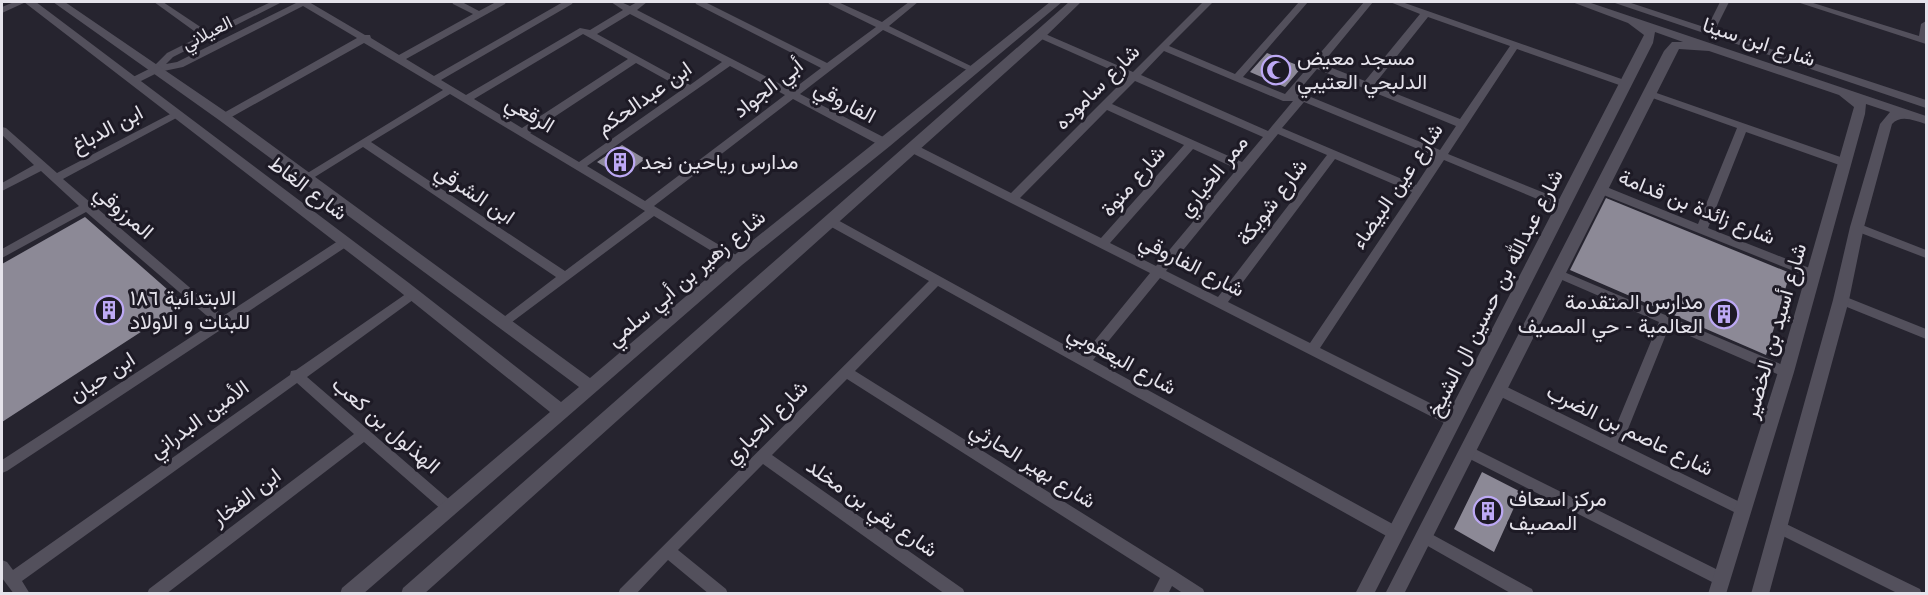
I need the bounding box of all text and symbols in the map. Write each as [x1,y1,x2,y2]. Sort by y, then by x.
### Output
street label: العيلاني [178,12,238,59]
street label: شارع ابن سينا [1699,13,1818,73]
street label: شارع ساموده [1049,39,1146,136]
place label: مسجد معيض الدلبحي العتيبي [1297,46,1427,99]
street label: أبي الجواد [728,53,811,127]
mosque icon: مسجد معيض الدلبحي العتيبي [1260,54,1292,86]
street label: ابن عبدالحكم [592,56,697,141]
street label: الفاروقي [808,76,880,133]
street label: الرقعي [499,90,559,142]
street label: ابن الدباغ [67,100,148,160]
street label: شارع عين البيضاء [1346,119,1449,254]
street label: ممر الخياري [1173,131,1257,225]
street label: شارع منوة [1096,141,1172,222]
building icon: مدارس رياحين نجد [604,146,636,178]
place label: مدارس رياحين نجد [641,150,799,175]
street label: شارع الغاط [263,151,352,227]
street label: شارع شويكة [1232,154,1314,251]
street label: ابن الشرقي [428,159,519,233]
street label: شارع عبدالله بن حسين ال الشيخ [1421,165,1570,421]
street label: شارع زائدة بن قدامة [1614,165,1779,251]
street label: المرزوقي [86,180,158,248]
street label: شارع زهير بن أبي سلمي [602,205,773,355]
street label: شارع الفاروقي [1133,228,1248,306]
street label: شارع أسيد بن الخضير [1738,241,1813,423]
place label: الابتدائية ١٨٦ للبنات و الاولاد [130,286,250,335]
place label: مدارس المتقدمة العالمية - حي المصيف [1518,290,1703,343]
building icon: الابتدائية ١٨٦ للبنات و الاولاد [93,294,125,326]
building icon: مدارس المتقدمة العالمية - حي المصيف [1708,298,1740,330]
street label: شارع اليعقوبي [1061,320,1180,404]
street label: ابن حيان [65,347,139,407]
street label: الهذلول بن كعب [326,372,445,479]
street label: الأمين البدراني [145,375,256,467]
street label: شارع الحباري [719,375,816,472]
street label: شارع عاصم بن الضرب [1542,379,1717,483]
street label: شارع بهير الحارثي [963,417,1100,517]
street label: شارع بقي بن مخلد [799,454,942,566]
street label: ابن الفخار [206,463,286,532]
place label: مركز اسعاف المصيف [1509,487,1607,535]
building icon: مركز اسعاف المصيف [1472,495,1504,527]

